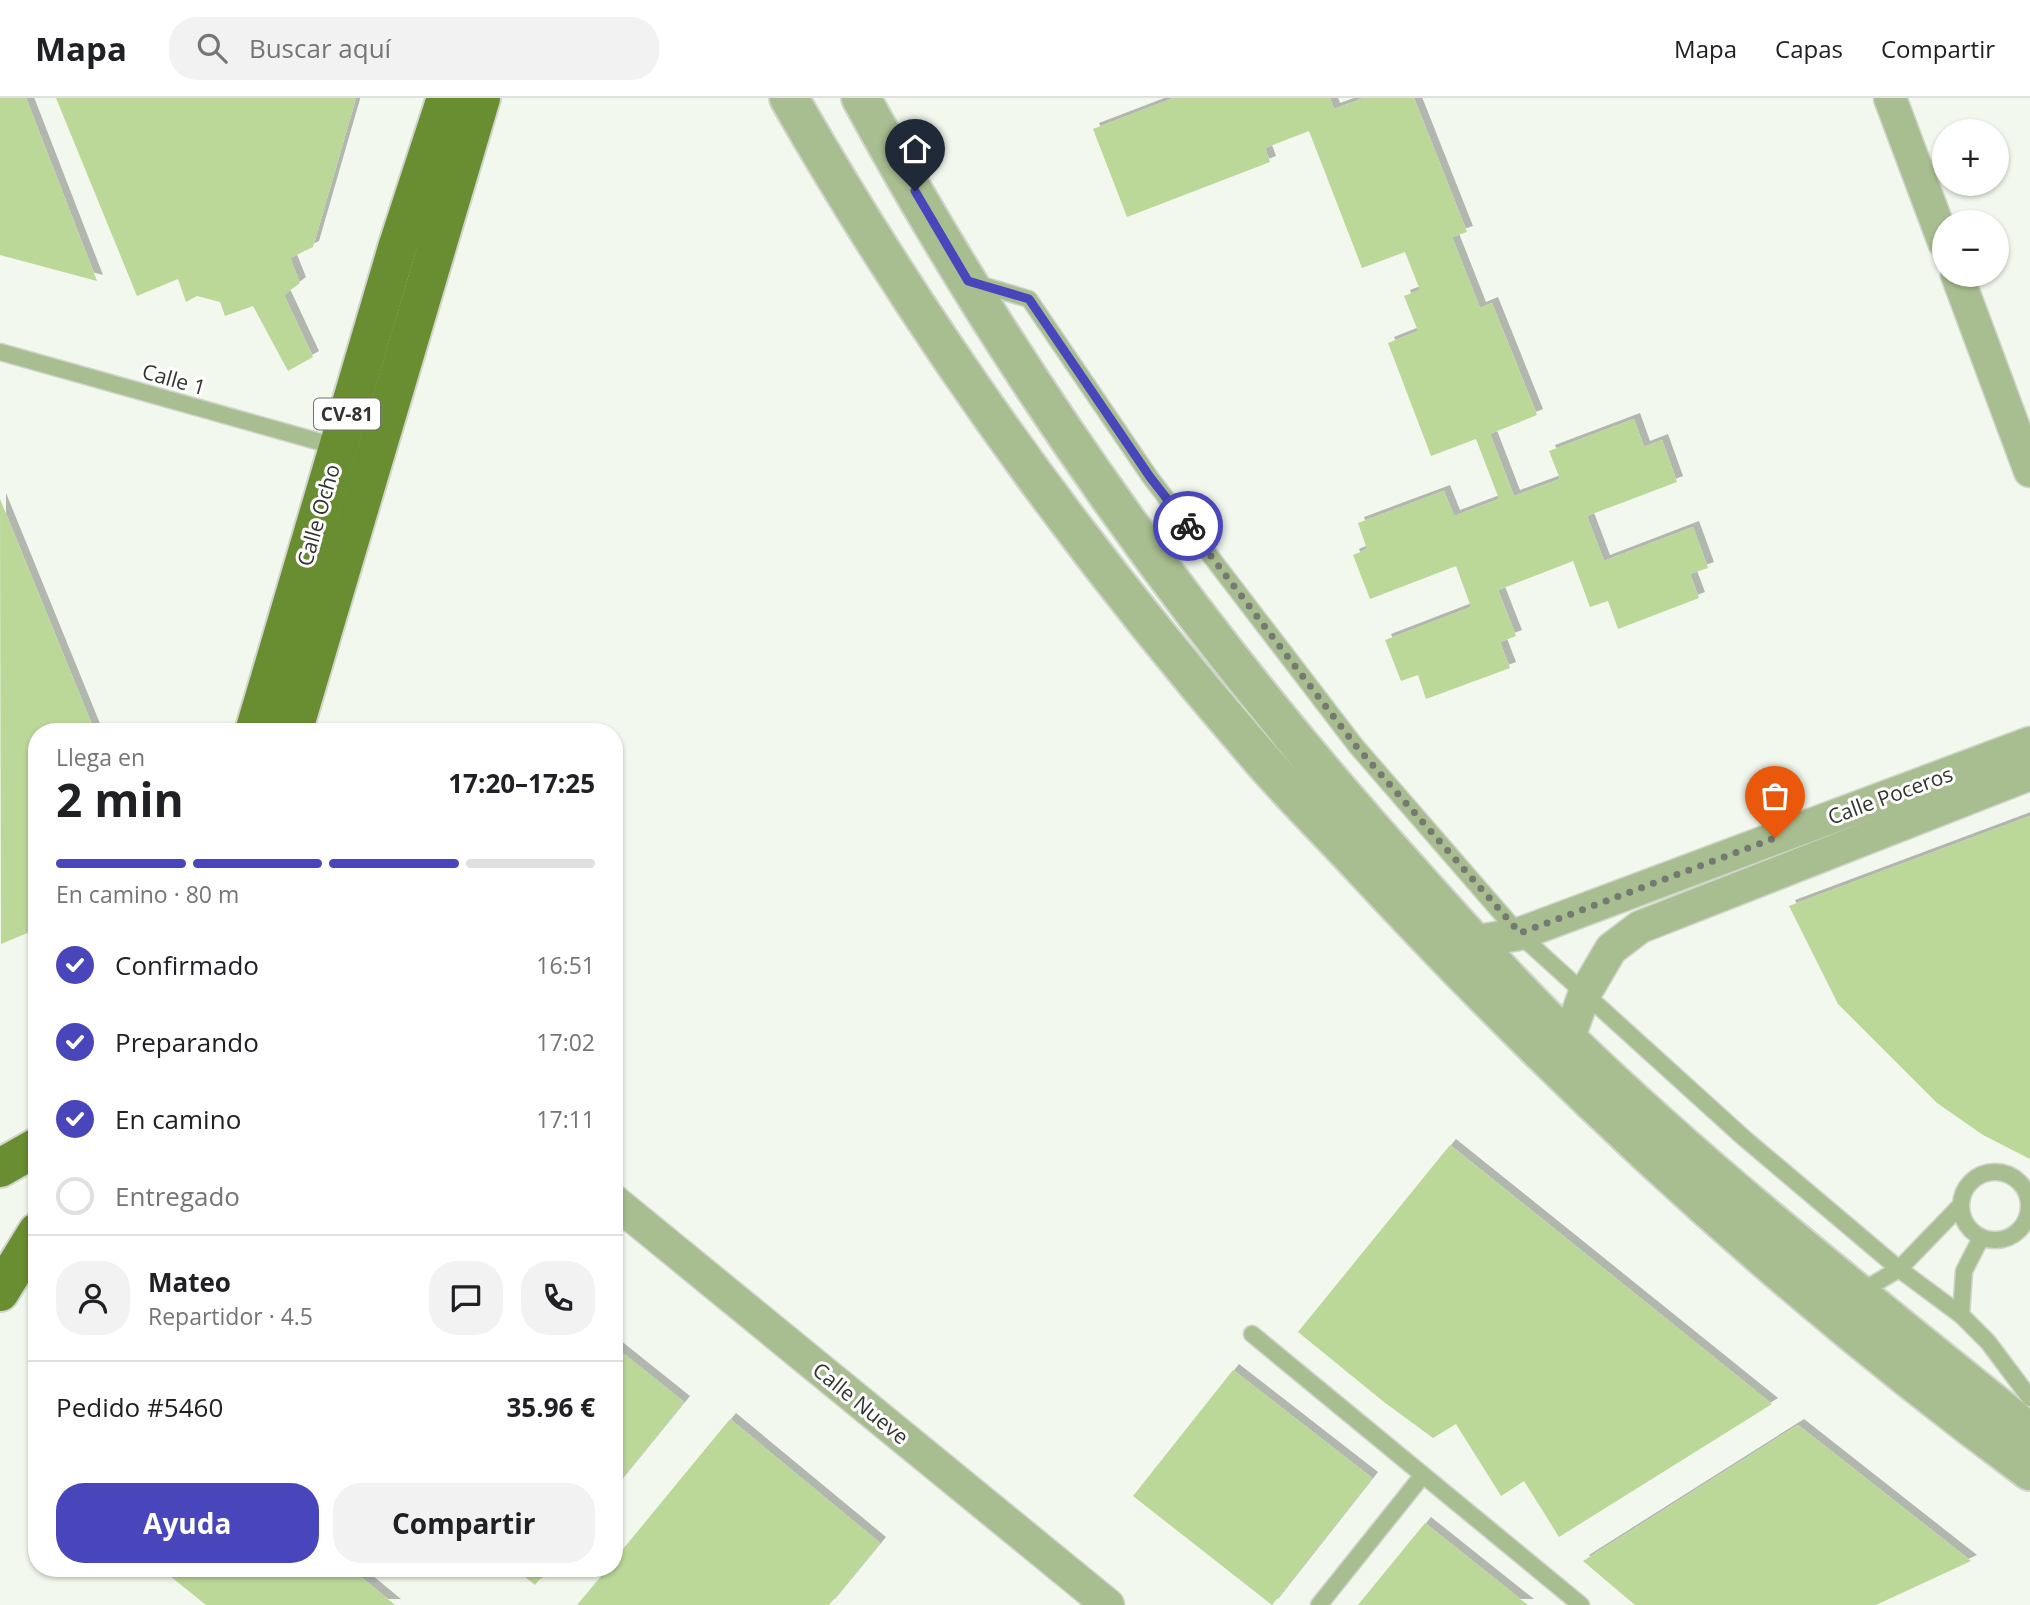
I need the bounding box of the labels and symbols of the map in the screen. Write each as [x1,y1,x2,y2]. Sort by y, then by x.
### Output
pin [885,119,945,191]
street label: Calle 1 [139,357,209,401]
road number: CV-81 [314,398,380,430]
street label: Calle Ocho [290,461,346,569]
courier [1153,491,1223,561]
street label: Calle Poceros [1824,759,1956,831]
pin [1745,766,1805,838]
street label: Calle Nueve [807,1356,915,1450]

